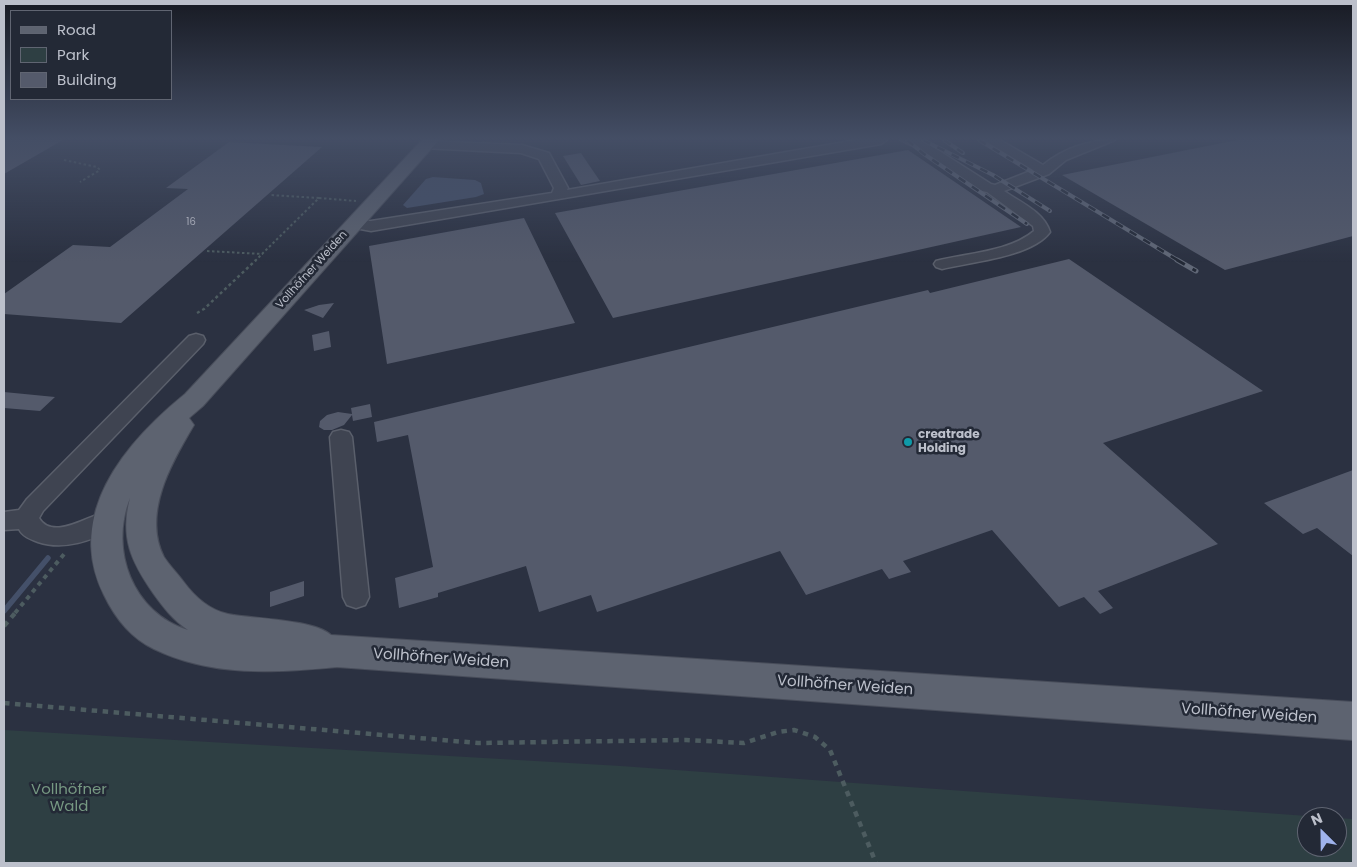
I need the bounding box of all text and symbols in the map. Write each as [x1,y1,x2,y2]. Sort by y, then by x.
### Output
legend [10,10,172,100]
text: Road [57,19,96,40]
text: Park [57,44,89,65]
text: Building [57,69,117,90]
house number: 16 [186,216,196,228]
street label: Vollhöfner Weiden [274,228,350,312]
place label: creatrade Holding [918,428,980,456]
marker: creatrade Holding [902,436,914,448]
street label: Vollhöfner Weiden [372,645,510,673]
street label: Vollhöfner Weiden [776,672,914,700]
street label: Vollhöfner Weiden [1180,700,1318,728]
park label: Vollhöfner Wald [31,781,107,816]
north arrow [1297,807,1347,857]
text: N [1308,808,1325,830]

